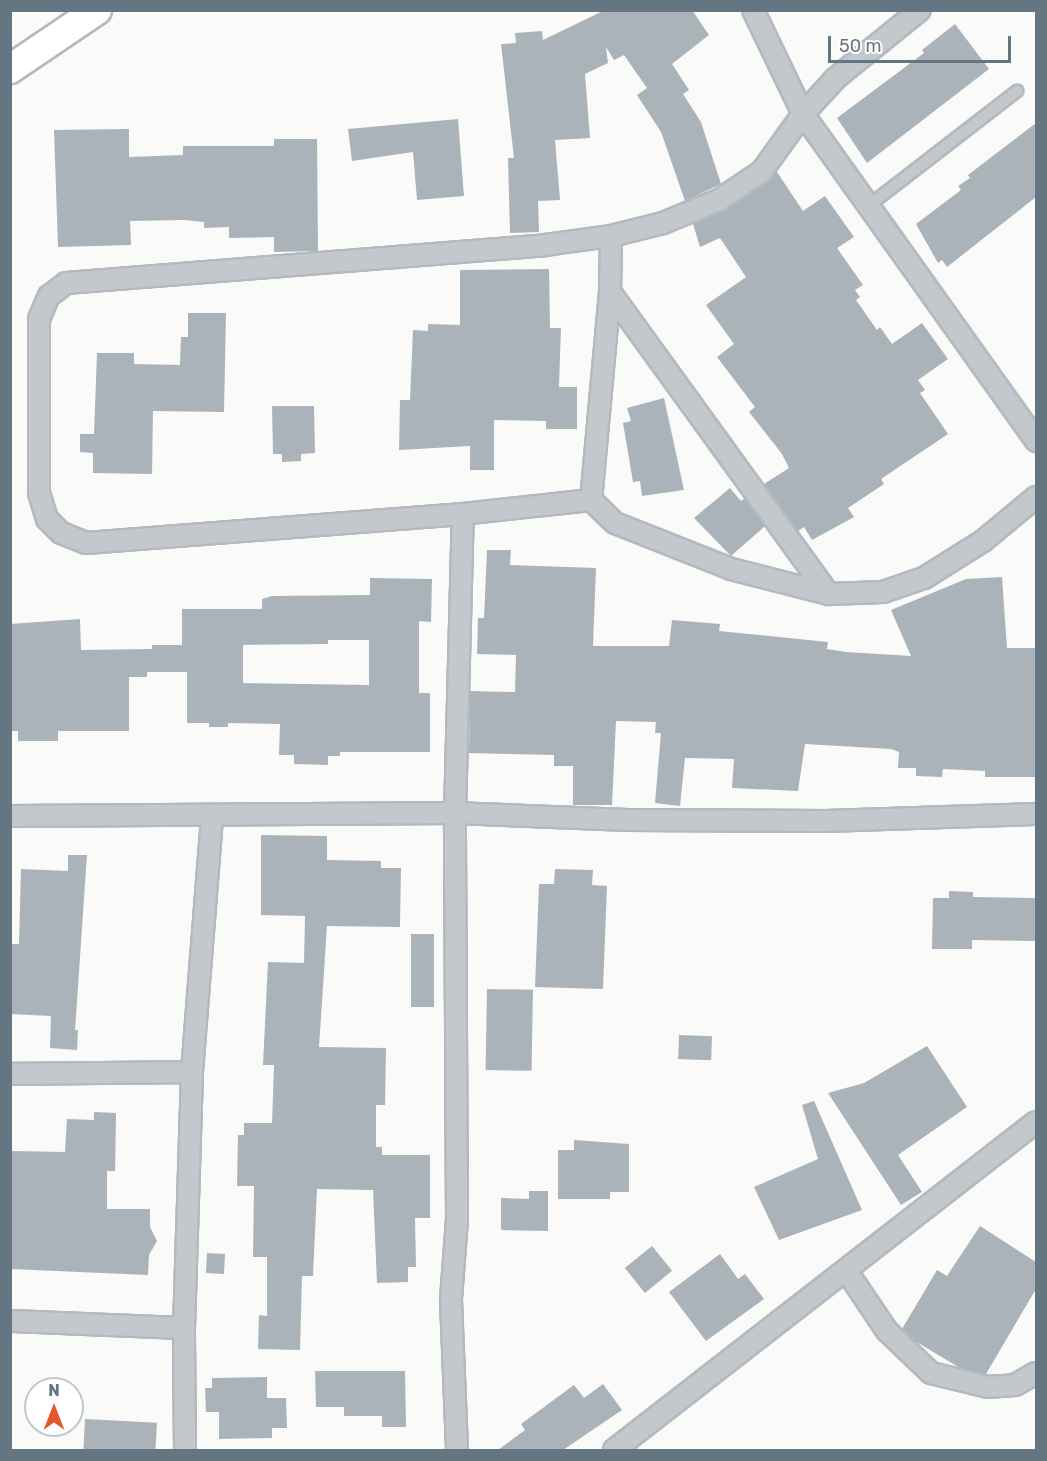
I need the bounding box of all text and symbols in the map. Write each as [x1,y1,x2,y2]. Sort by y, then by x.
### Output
scale bar [831,24,1014,62]
text: 50 m [839,35,882,57]
north arrow [24,1377,84,1437]
text: N [48,1381,60,1400]

